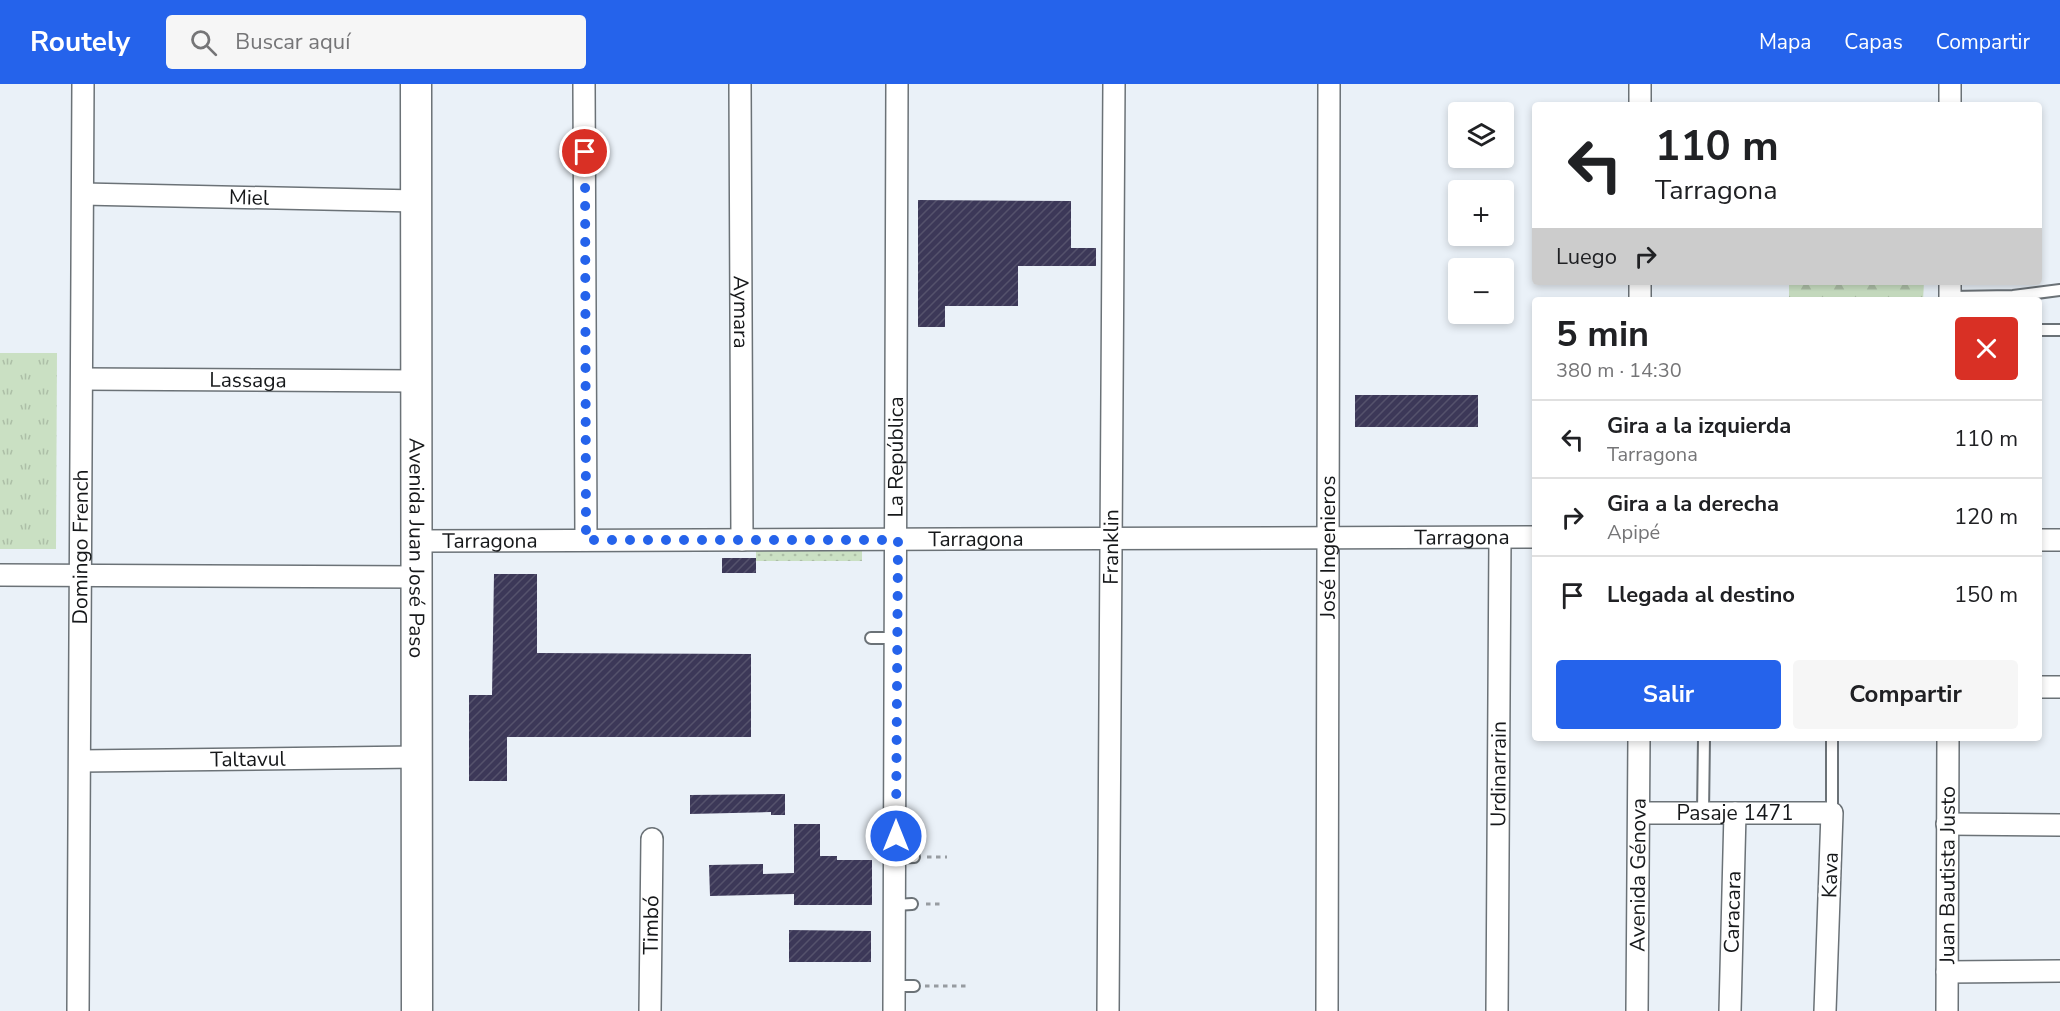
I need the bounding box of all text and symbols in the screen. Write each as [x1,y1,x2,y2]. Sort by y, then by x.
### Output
search box [166,15,586,69]
text: Routely [30,23,130,61]
icon: search [187,26,220,59]
text: Buscar aquí [235,27,350,57]
text: Mapa [1759,28,1811,56]
text: Capas [1844,28,1903,56]
text: Compartir [1936,28,2030,56]
map controls [1448,102,1514,324]
button: layers [1448,102,1514,168]
text: 110 m [1655,118,1779,175]
pin [559,126,610,177]
icon: left [1556,126,1634,204]
icon: arrive [568,135,601,168]
text: Tarragona [1655,172,1778,209]
button: + [1448,180,1514,246]
street label: Miel [229,183,270,212]
icon: right [1629,240,1662,273]
text: Luego [1556,242,1617,272]
button: − [1448,258,1514,324]
street label: Aymara [727,275,755,349]
text: 5 min [1556,310,1649,359]
button: close [1955,317,2018,380]
text: 380 m · 14:30 [1556,357,1682,384]
street label: Lassaga [209,366,287,394]
street label: La República [882,396,910,518]
text: Gira a la izquierda [1607,411,1791,441]
icon: left [1556,423,1589,456]
text: 110 m [1954,424,2018,454]
street label: Avenida Juan José Paso [402,438,431,658]
text: Tarragona [1607,441,1698,468]
street label: Domingo French [66,469,95,625]
street label: José Ingenieros [1314,475,1342,620]
text: Gira a la derecha [1607,489,1779,519]
icon: right [1556,501,1589,534]
text: 120 m [1954,502,2018,532]
street label: Franklin [1097,509,1125,585]
text: Apipé [1607,519,1660,546]
street label: Tarragona [1414,523,1510,551]
street label: Tarragona [928,525,1024,553]
street label: Tarragona [442,527,538,555]
icon: arrive [1556,579,1589,612]
text: Llegada al destino [1607,580,1795,610]
text: 150 m [1954,580,2018,610]
button: Salir [1556,660,1781,729]
button: Compartir [1793,660,2018,729]
street label: Urdinarrain [1484,721,1513,827]
street label: Taltavul [210,745,287,773]
street label: Juan Bautista Justo [1933,786,1962,965]
street label: Avenida Génova [1623,798,1653,952]
street label: Pasaje 1471 [1676,799,1794,827]
position arrow [864,804,928,868]
street label: Kava [1815,852,1845,898]
street label: Caracara [1717,870,1748,954]
street label: Timbó [637,895,665,955]

